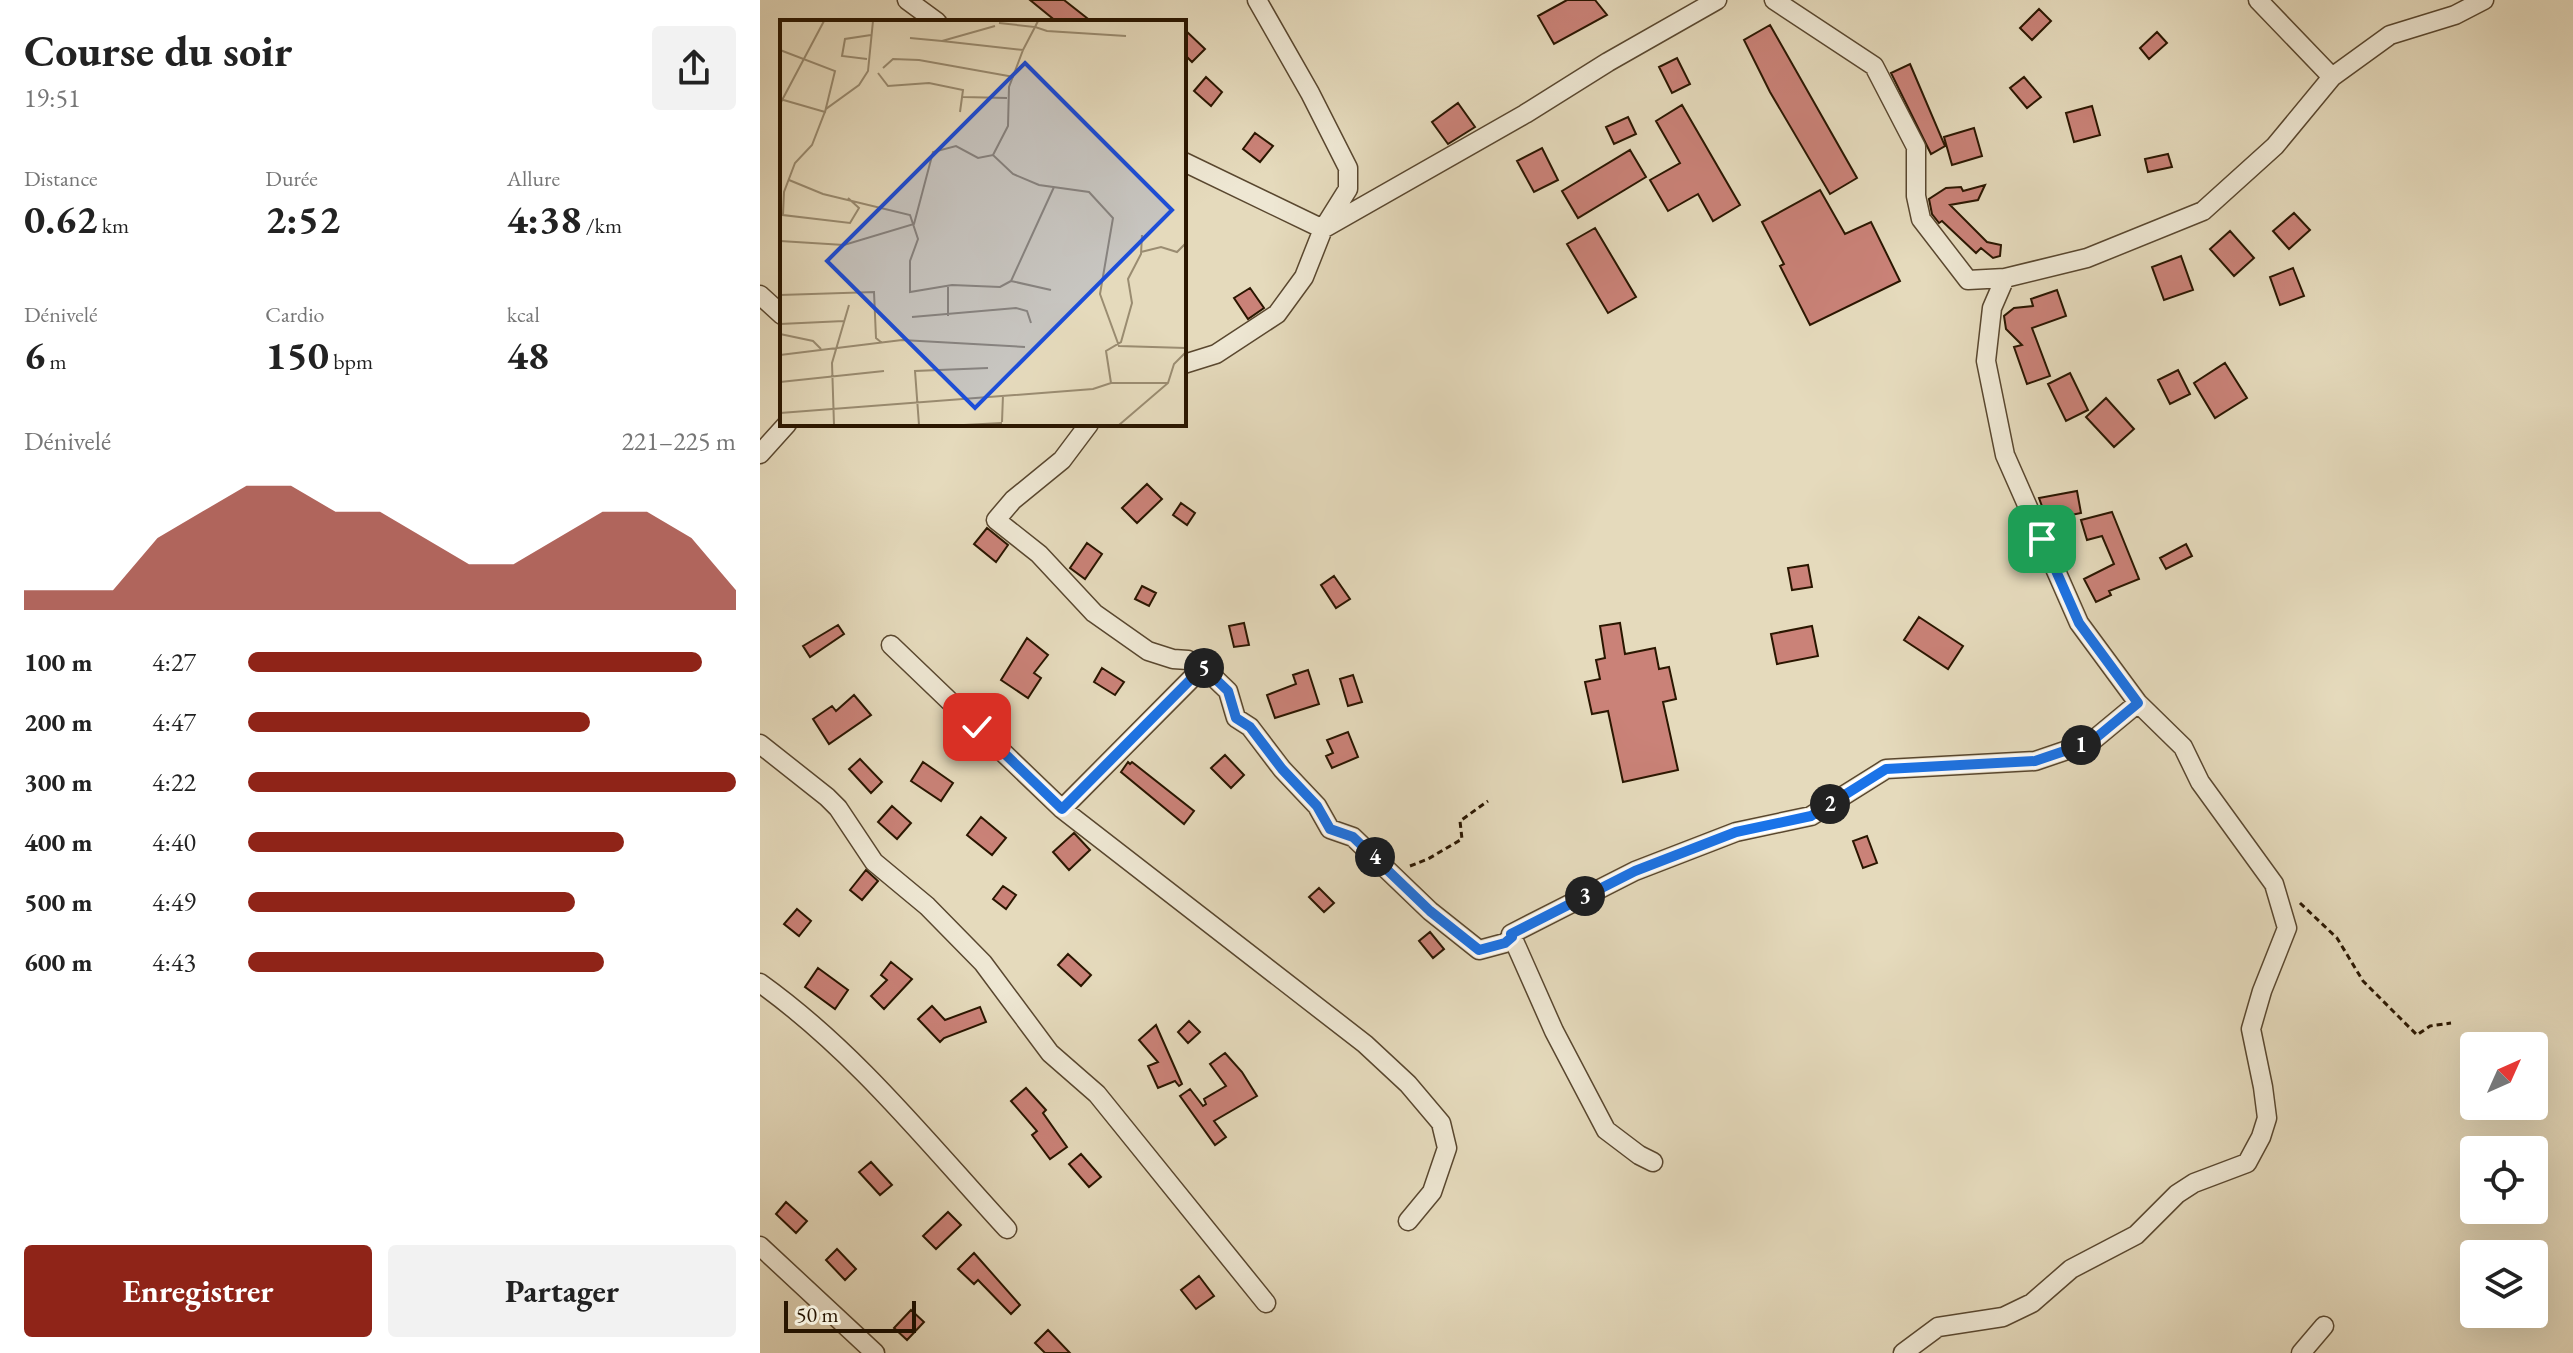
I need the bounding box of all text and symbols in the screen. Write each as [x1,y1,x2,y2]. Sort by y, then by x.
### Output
inset map [780,20,1186,426]
text: Course du soir [24,22,292,79]
button: share [652,26,736,110]
text: 19:51 [24,81,80,115]
text: Distance [24,164,97,193]
text: Durée [265,164,318,193]
text: Allure [507,164,560,193]
text: 0.62 [24,193,97,245]
text: 2:52 [265,193,340,245]
text: 4:38 [507,193,581,245]
text: km [97,211,129,240]
text: /km [581,211,622,240]
text: Dénivelé [24,300,98,329]
text: Cardio [265,300,325,329]
text: kcal [507,300,540,329]
text: 6 [24,329,45,381]
text: 150 [265,329,329,381]
text: 48 [507,329,549,381]
text: m [45,347,67,376]
text: bpm [329,347,373,376]
text: Dénivelé [24,424,111,458]
text: 221–225 m [621,424,736,458]
pin [2008,505,2076,573]
icon: arrive [2020,517,2064,561]
text: 100 m [24,645,92,679]
text: 4:27 [152,645,196,679]
pin: 5 [1184,648,1224,688]
text: 5 [1198,653,1210,682]
pin [943,693,1011,761]
text: 200 m [24,705,92,739]
text: 4:47 [152,705,196,739]
icon: check [955,705,999,749]
pin: 1 [2061,725,2101,765]
text: 1 [2075,730,2087,759]
text: 300 m [24,765,92,799]
text: 4:22 [152,765,196,799]
pin: 2 [1810,784,1850,824]
text: 2 [1824,789,1836,818]
text: 400 m [24,825,92,859]
text: 4:40 [152,825,196,859]
pin: 4 [1355,837,1395,877]
text: 4 [1369,842,1381,871]
pin: 3 [1565,876,1605,916]
text: 3 [1579,881,1591,910]
text: 500 m [24,885,92,919]
text: 4:49 [152,885,196,919]
text: 600 m [24,945,92,979]
text: 4:43 [152,945,196,979]
north arrow [2460,1032,2548,1120]
map controls [2460,1032,2548,1328]
button: locate [2460,1136,2548,1224]
button: layers [2460,1240,2548,1328]
button: Enregistrer [24,1245,372,1337]
button: Partager [388,1245,736,1337]
scale bar [784,1297,916,1333]
text: 50 m [796,1300,839,1329]

